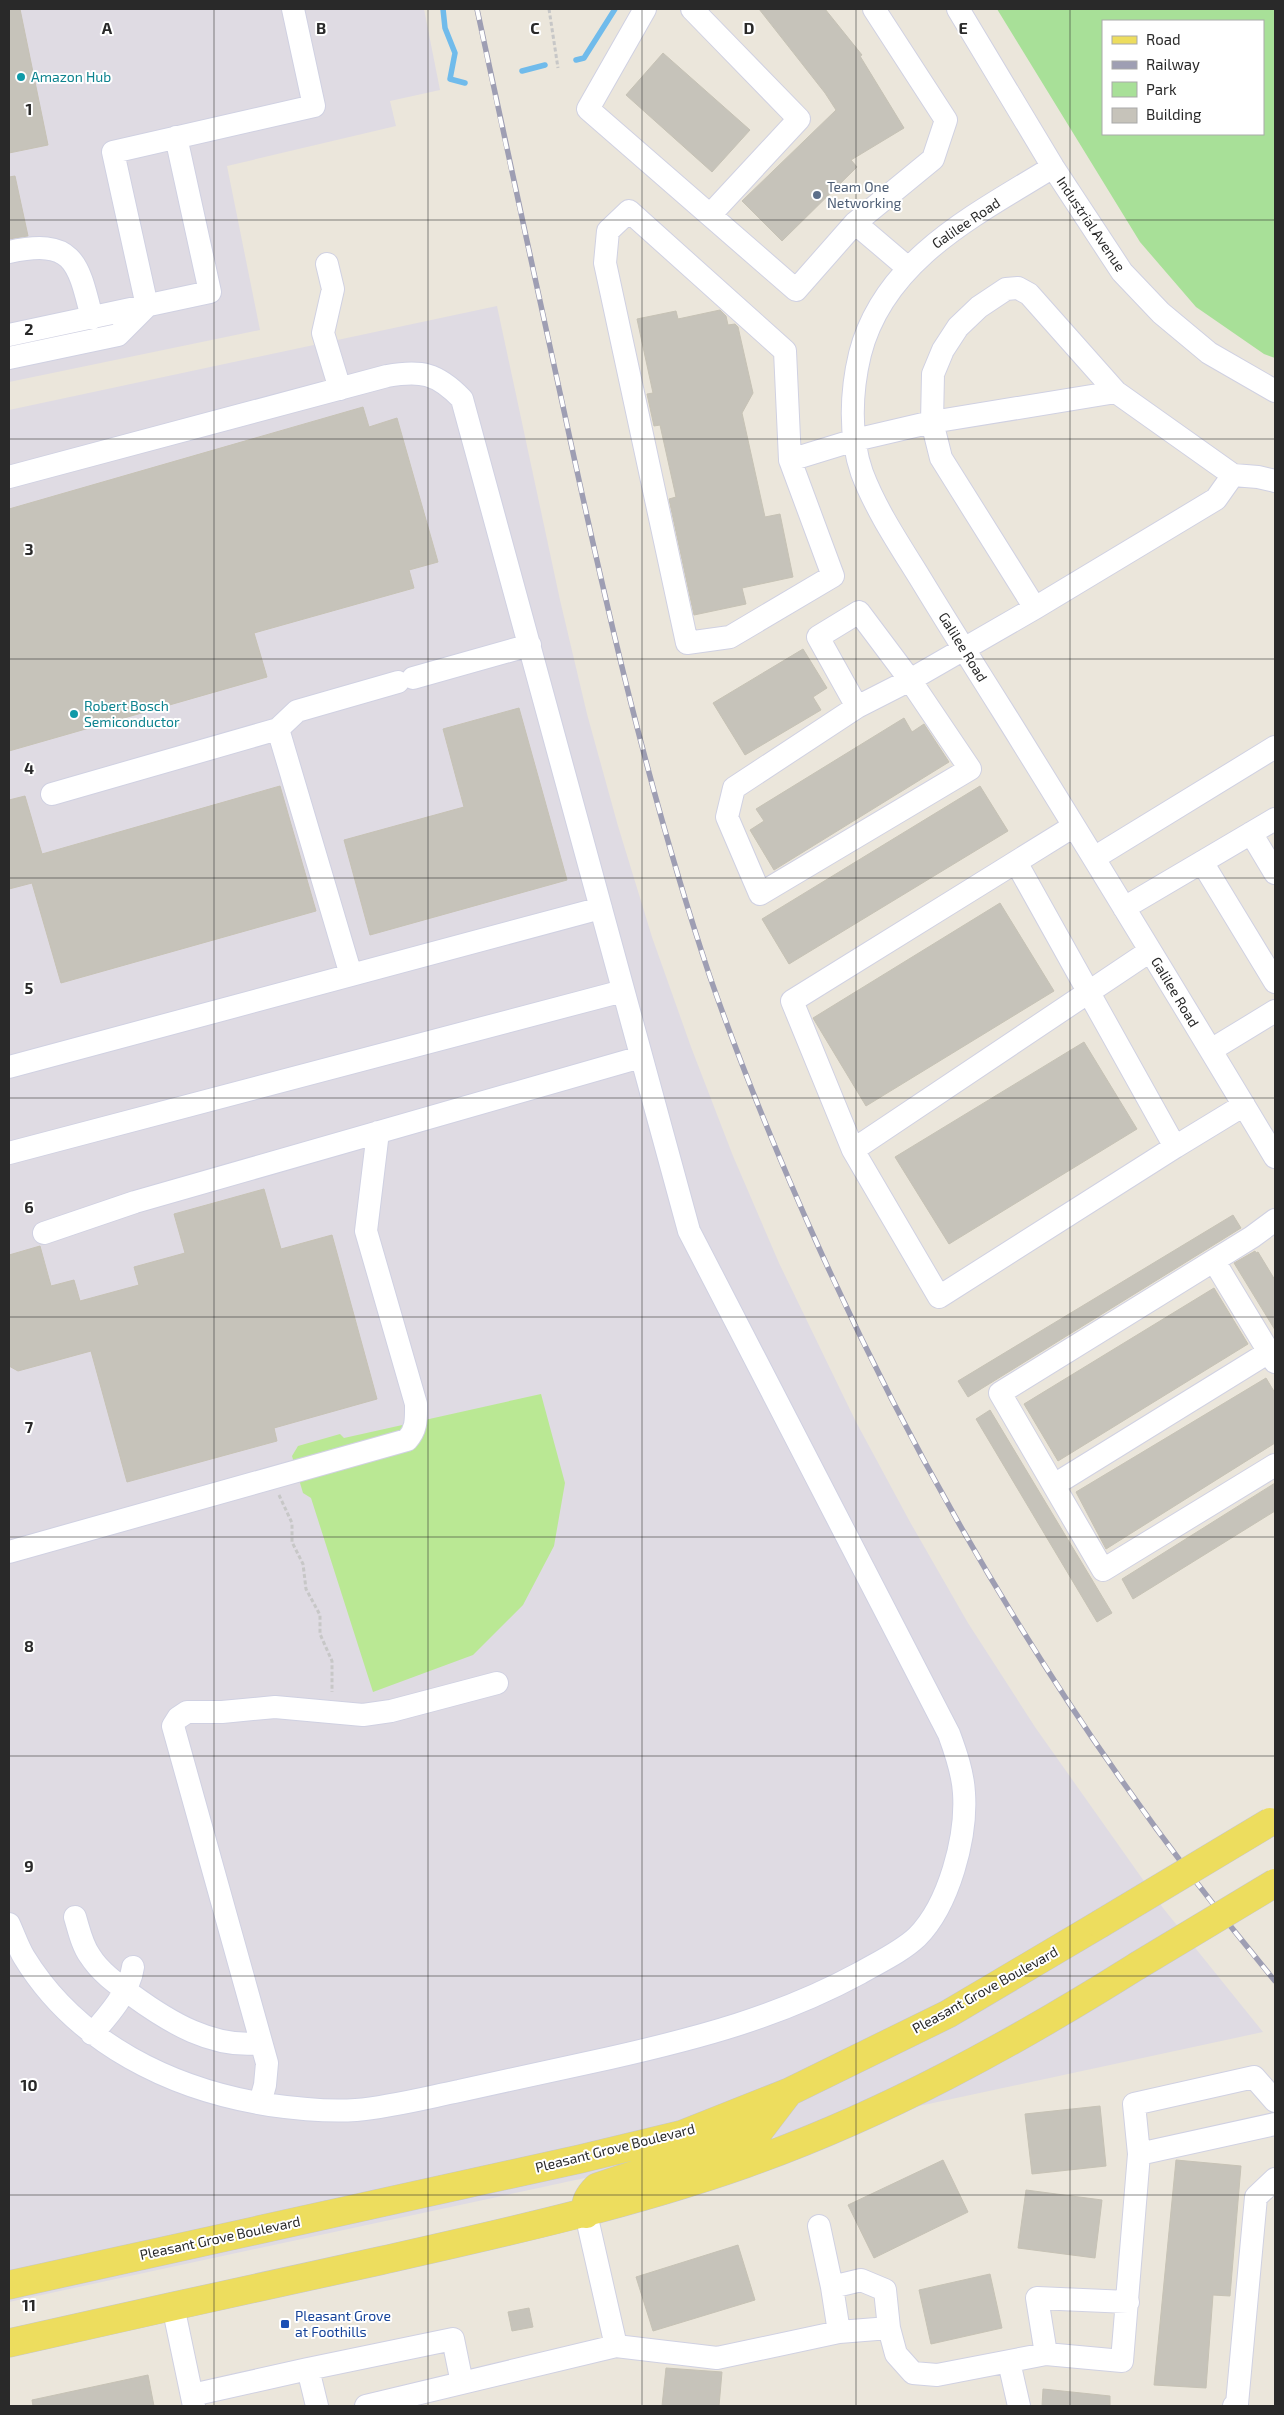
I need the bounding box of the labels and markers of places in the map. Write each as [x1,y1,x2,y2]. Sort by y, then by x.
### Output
place label: Amazon Hub [31,68,111,85]
marker: Amazon Hub [15,71,27,83]
place label: Team One Networking [827,178,902,211]
marker: Team One Networking [811,189,823,201]
place label: Robert Bosch Semiconductor [84,697,180,730]
marker: Robert Bosch Semiconductor [68,708,80,720]
place label: Pleasant Grove at Foothills [295,2307,391,2340]
marker: Pleasant Grove at Foothills [279,2318,291,2330]

